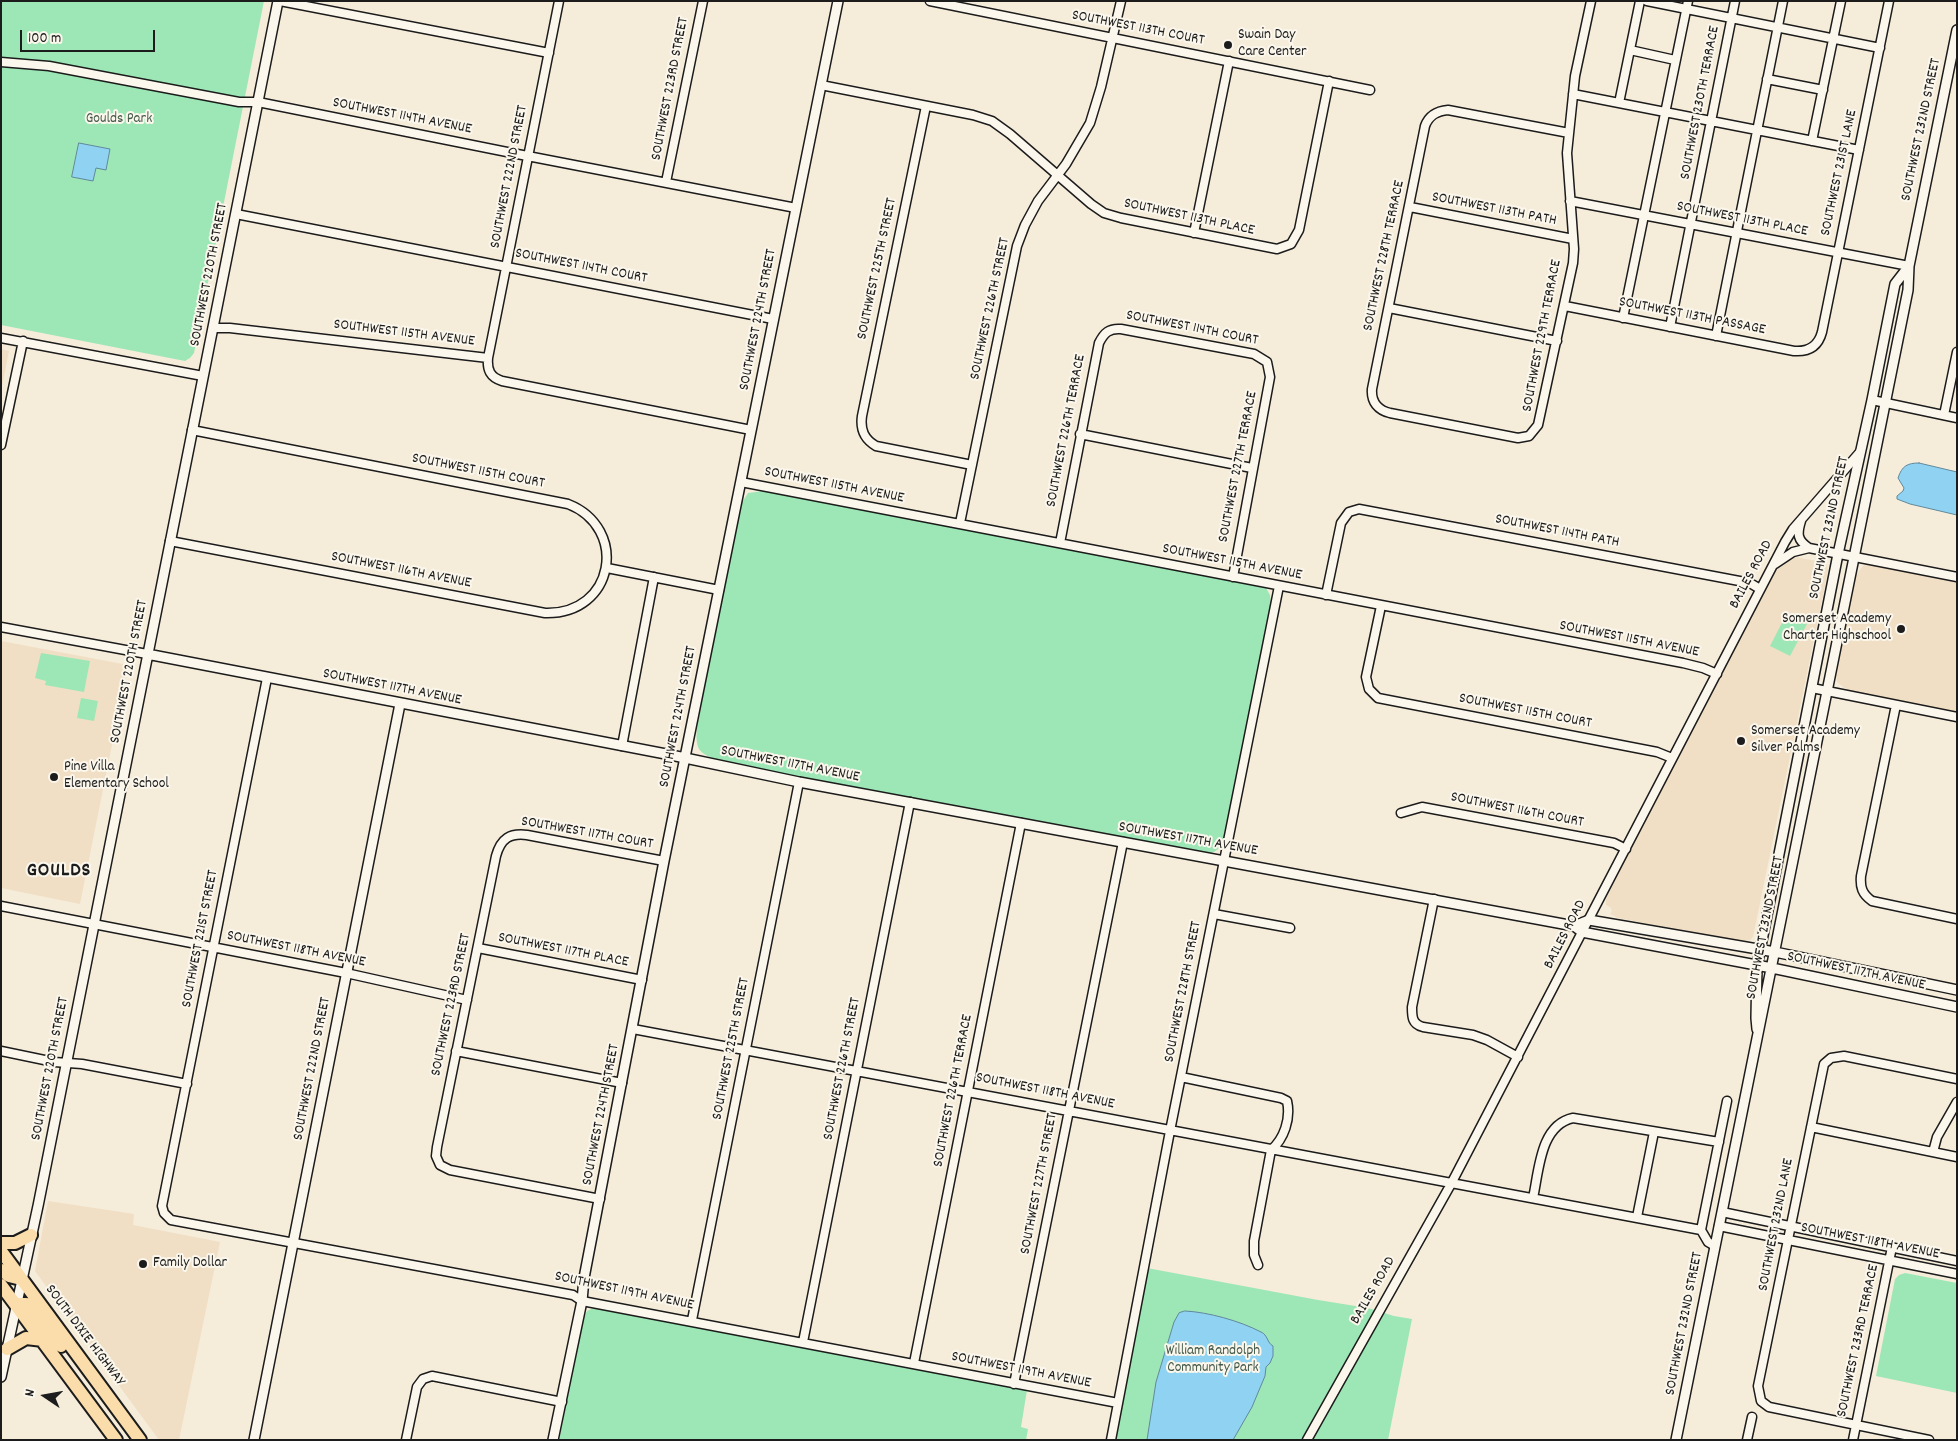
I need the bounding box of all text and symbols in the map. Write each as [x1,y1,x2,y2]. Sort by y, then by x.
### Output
street label: SOUTHWEST 113TH COURT [1070,7,1206,51]
street label: SOUTHWEST 223RD STREET [648,16,694,162]
scale bar [22,20,158,52]
street label: SOUTHWEST 230TH TERRACE [1677,25,1725,181]
place label: Swain Day Care Center [1238,27,1307,62]
text: 100 m [28,28,61,50]
marker: Swain Day Care Center [1222,39,1234,51]
street label: SOUTHWEST 232ND STREET [1898,57,1946,203]
street label: SOUTHWEST 114TH AVENUE [331,95,473,139]
street label: SOUTHWEST 222ND STREET [487,104,533,250]
street label: SOUTHWEST 231ST LANE [1818,108,1862,238]
park label: Goulds Park [86,111,152,129]
street label: SOUTHWEST 228TH TERRACE [1360,179,1410,333]
street label: SOUTHWEST 113TH PATH [1430,189,1558,231]
street label: SOUTHWEST 113TH PLACE [1122,195,1256,241]
street label: SOUTHWEST 225TH STREET [854,197,902,341]
street label: SOUTHWEST 113TH PLACE [1675,198,1809,242]
street label: SOUTHWEST 220TH STREET [187,202,233,348]
street label: SOUTHWEST 226TH STREET [967,236,1015,382]
street label: SOUTHWEST 114TH COURT [513,245,649,289]
street label: SOUTHWEST 224TH STREET [736,248,782,392]
street label: SOUTHWEST 229TH TERRACE [1519,258,1567,414]
street label: SOUTHWEST 113TH PASSAGE [1617,294,1767,340]
street label: SOUTHWEST 114TH COURT [1124,307,1260,351]
street label: SOUTHWEST 115TH AVENUE [332,316,476,352]
street label: SOUTHWEST 226TH TERRACE [1043,353,1091,509]
street label: SOUTHWEST 227TH TERRACE [1216,390,1262,544]
street label: SOUTHWEST 115TH COURT [410,450,546,494]
street label: SOUTHWEST 232ND STREET [1806,455,1854,601]
street label: SOUTHWEST 115TH AVENUE [763,464,905,508]
street label: SOUTHWEST 114TH PATH [1493,511,1621,553]
street label: BAILES ROAD [1726,538,1778,612]
street label: SOUTHWEST 115TH AVENUE [1161,541,1303,585]
street label: SOUTHWEST 116TH AVENUE [329,549,473,593]
street label: SOUTHWEST 220TH STREET [107,599,153,745]
place label: Somerset Academy Charter Highschool [1782,611,1891,646]
street label: SOUTHWEST 115TH AVENUE [1558,618,1700,662]
marker: Somerset Academy Charter Highschool [1895,623,1907,635]
street label: SOUTHWEST 224TH STREET [656,645,702,789]
street label: SOUTHWEST 117TH AVENUE [321,666,463,710]
street label: SOUTHWEST 115TH COURT [1457,690,1593,734]
place label: Somerset Academy Silver Palms [1751,723,1860,758]
marker: Somerset Academy Silver Palms [1735,735,1747,747]
street label: SOUTHWEST 117TH AVENUE [719,743,861,787]
place label: Pine Villa Elementary School [64,759,169,794]
marker: Pine Villa Elementary School [48,771,60,783]
street label: SOUTHWEST 116TH COURT [1449,789,1585,833]
street label: SOUTHWEST 117TH COURT [520,814,654,854]
street label: SOUTHWEST 117TH AVENUE [1117,819,1259,861]
street label: SOUTHWEST 232ND STREET [1743,855,1789,1001]
district label: GOULDS [26,860,92,884]
street label: SOUTHWEST 221ST STREET [179,869,223,1009]
street label: BAILES ROAD [1541,898,1591,972]
street label: SOUTHWEST 228TH STREET [1161,920,1207,1064]
street label: SOUTHWEST 118TH AVENUE [225,928,367,972]
street label: SOUTHWEST 117TH PLACE [496,930,630,972]
street label: SOUTHWEST 223RD STREET [428,932,476,1078]
street label: SOUTHWEST 117TH AVENUE [1785,949,1927,995]
street label: SOUTHWEST 225TH STREET [709,976,755,1122]
street label: SOUTHWEST 220TH STREET [28,996,74,1142]
street label: SOUTHWEST 222ND STREET [290,996,336,1142]
street label: SOUTHWEST 226TH STREET [820,996,866,1142]
street label: SOUTHWEST 226TH TERRACE [930,1013,978,1169]
street label: SOUTHWEST 224TH STREET [579,1043,625,1187]
street label: SOUTHWEST 118TH AVENUE [974,1070,1116,1114]
street label: SOUTHWEST 227TH STREET [1018,1112,1062,1256]
street label: SOUTHWEST 232ND LANE [1755,1157,1799,1293]
street label: SOUTHWEST 118TH AVENUE [1799,1220,1941,1264]
street label: SOUTHWEST 232ND STREET [1662,1251,1708,1397]
street label: BAILES ROAD [1348,1254,1400,1328]
place label: Family Dollar [153,1255,227,1273]
marker: Family Dollar [137,1258,149,1270]
street label: SOUTHWEST 233RD TERRACE [1834,1263,1884,1419]
street label: SOUTHWEST 119TH AVENUE [553,1268,695,1316]
street label: SOUTH DIXIE HIGHWAY [40,1282,128,1390]
park label: William Randolph Community Park [1166,1343,1260,1378]
street label: SOUTHWEST 119TH AVENUE [950,1349,1092,1393]
north arrow [20,1371,70,1421]
text: N [20,1387,41,1398]

